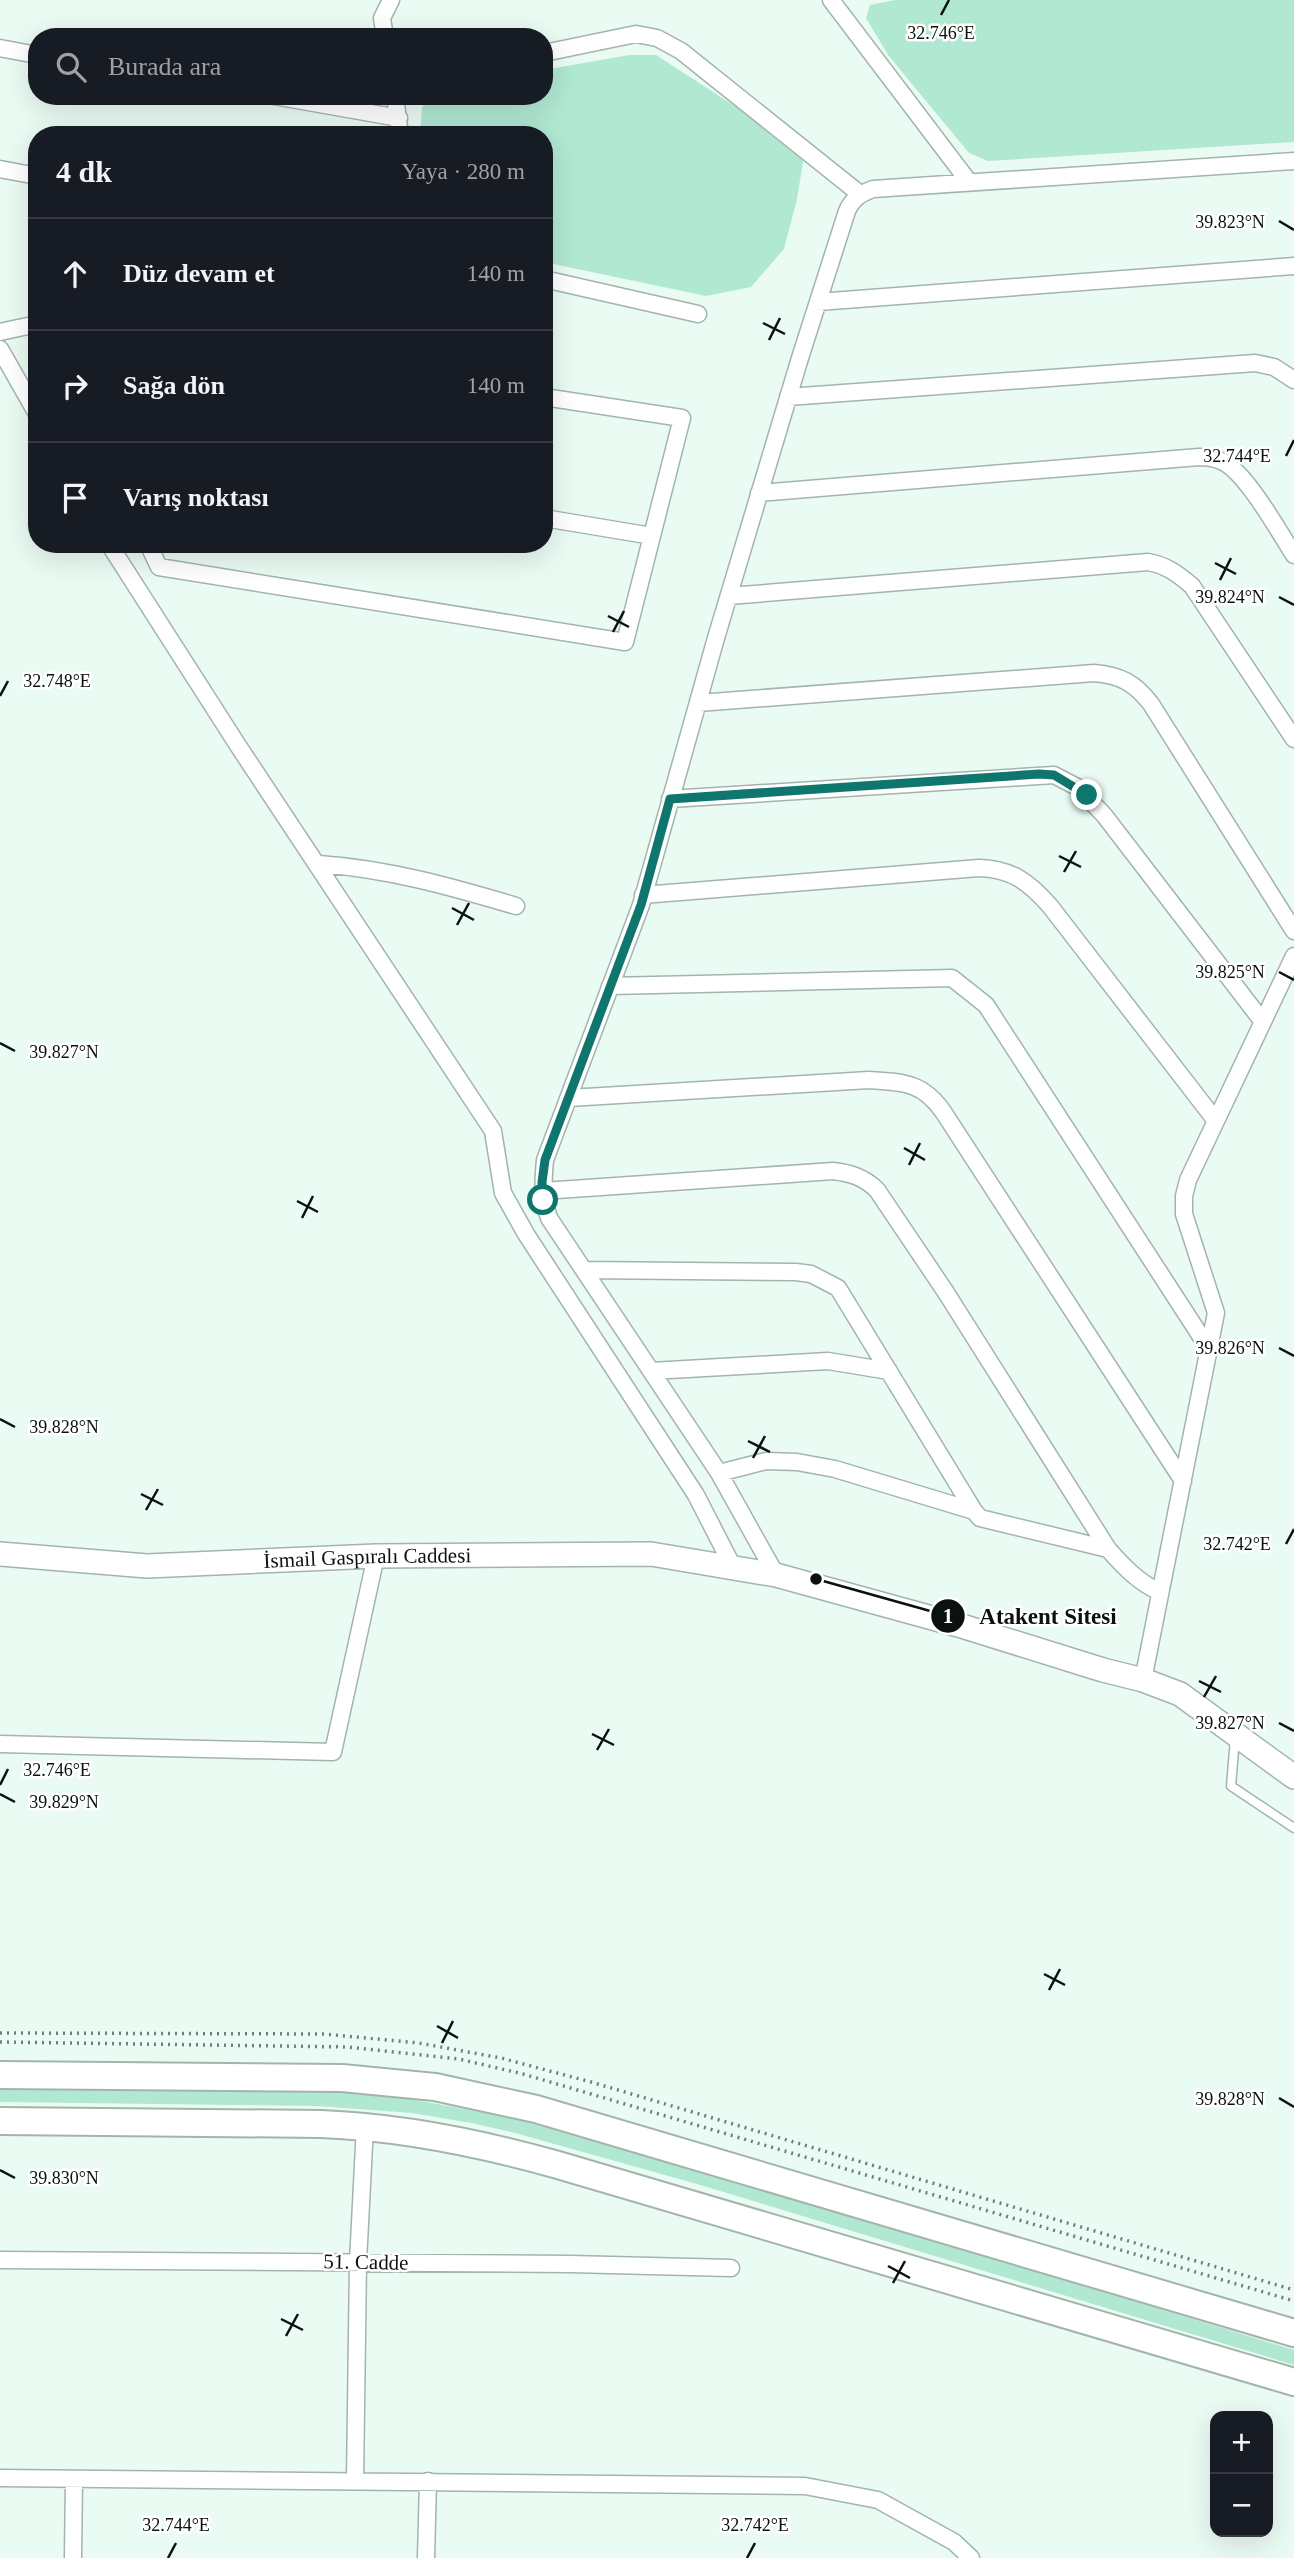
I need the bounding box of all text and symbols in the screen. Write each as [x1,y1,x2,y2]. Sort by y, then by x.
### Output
text: 32.746°E [907,23,975,43]
search box [28,28,553,105]
icon: search [52,48,90,86]
text: Burada ara [108,52,221,81]
text: 4 dk [56,155,112,188]
text: Yaya · 280 m [401,159,525,184]
text: 39.823°N [1195,212,1265,232]
icon: ahead [56,255,94,293]
text: Düz devam et [123,259,275,288]
text: 140 m [467,261,525,286]
icon: right [56,367,94,405]
text: Sağa dön [123,371,225,400]
text: 140 m [467,373,525,398]
text: 32.744°E [1203,446,1271,466]
icon: arrive [56,479,94,517]
text: Varış noktası [123,483,269,512]
text: 39.824°N [1195,587,1265,607]
text: 32.748°E [23,671,91,691]
route end [1071,779,1102,810]
text: 39.825°N [1195,962,1265,982]
text: 39.827°N [29,1042,99,1062]
route start [527,1184,558,1215]
text: 39.826°N [1195,1338,1265,1358]
text: 39.828°N [29,1417,99,1437]
text: 32.742°E [1203,1534,1271,1554]
street label: İsmail Gaspıralı Caddesi [263,1543,471,1573]
callout: Atakent Sitesi [931,1594,1131,1638]
text: 1 [943,1604,953,1628]
text: Atakent Sitesi [979,1604,1117,1629]
text: 39.827°N [1195,1713,1265,1733]
text: 32.746°E [23,1760,91,1780]
text: 39.829°N [29,1792,99,1812]
text: 39.828°N [1195,2089,1265,2109]
text: 39.830°N [29,2168,99,2188]
street label: 51. Cadde [323,2249,409,2275]
map controls [1210,2411,1273,2537]
button: + [1210,2411,1273,2474]
button: − [1210,2474,1273,2537]
text: 32.744°E [142,2515,210,2535]
text: 32.742°E [721,2515,789,2535]

